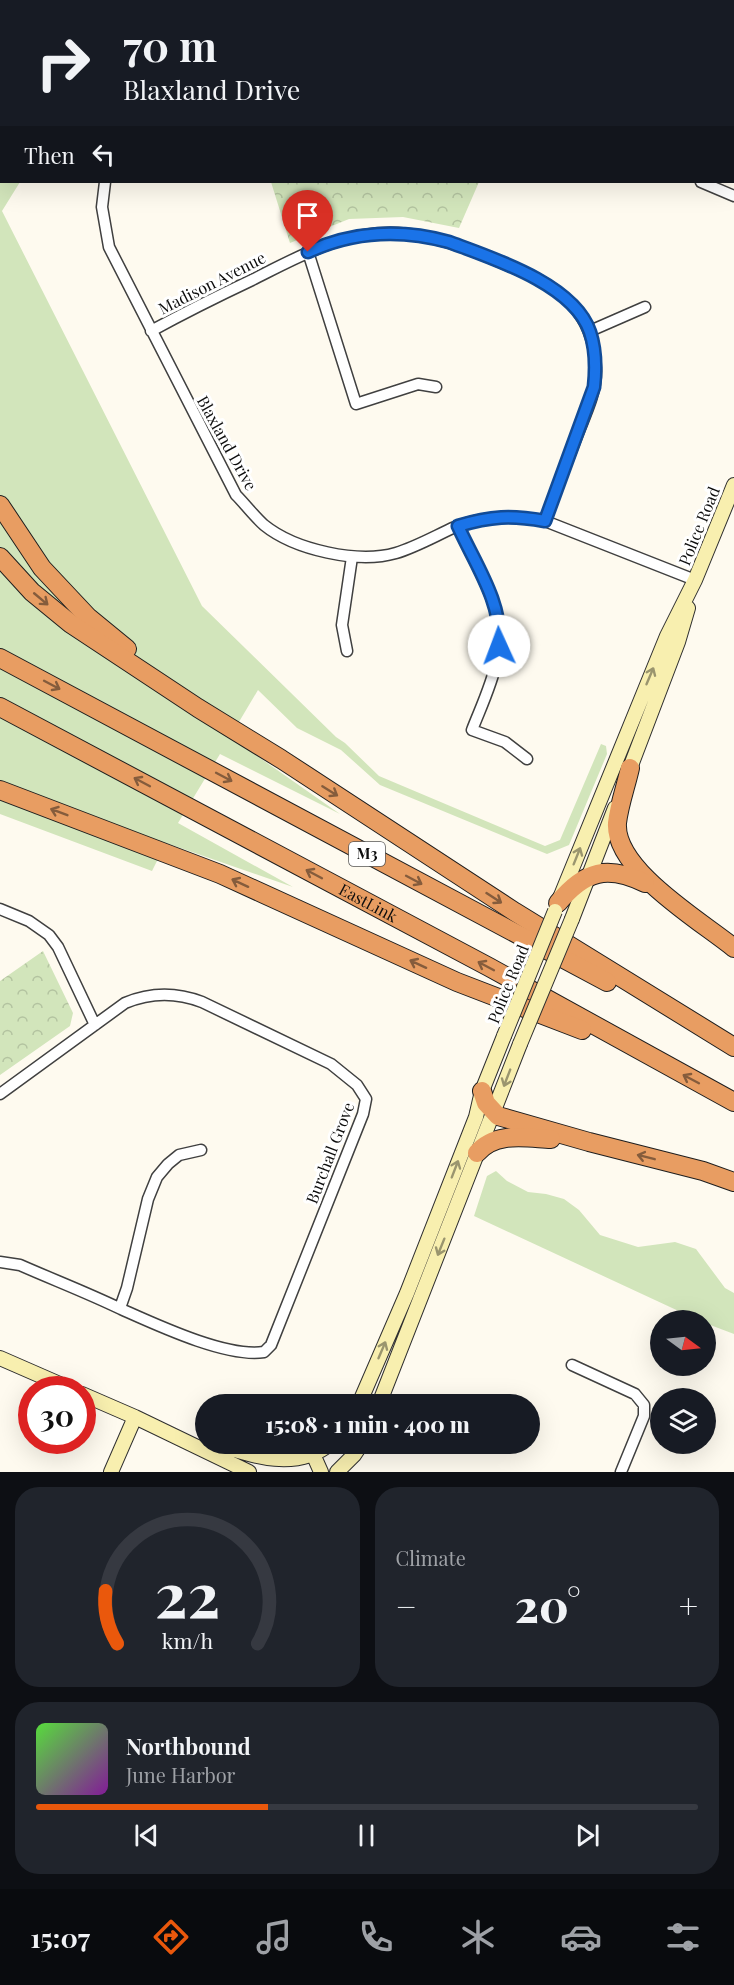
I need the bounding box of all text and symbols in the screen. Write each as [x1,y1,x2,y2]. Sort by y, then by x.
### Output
text: 70 m [123,17,217,73]
icon: right [24,24,102,102]
text: Blaxland Drive [123,71,301,107]
icon: left [87,138,120,171]
text: Then [24,140,75,170]
pin [282,190,333,252]
icon: arrive [291,199,324,232]
street label: Madison Avenue [155,247,269,319]
street label: Blaxland Drive [193,392,262,494]
street label: Police Road [673,483,724,568]
one-way arrow [33,592,48,606]
position arrow [467,614,531,678]
one-way arrow [645,667,656,685]
one-way arrow [42,680,60,691]
one-way arrow [215,771,232,783]
one-way arrow [134,776,151,788]
one-way arrow [321,786,338,798]
one-way arrow [50,806,68,817]
road number: M3 [349,842,385,866]
one-way arrow [572,848,583,866]
one-way arrow [306,868,323,880]
one-way arrow [405,874,422,886]
one-way arrow [232,877,250,888]
street label: EastLink [336,878,401,926]
one-way arrow [485,892,502,904]
street label: Police Road [482,941,533,1026]
one-way arrow [409,958,427,970]
one-way arrow [478,960,495,972]
one-way arrow [501,1068,512,1087]
one-way arrow [683,1073,700,1085]
street label: Burchall Grove [301,1099,358,1206]
one-way arrow [637,1150,656,1162]
one-way arrow [450,1161,461,1179]
one-way arrow [434,1237,445,1255]
north arrow [650,1310,716,1376]
map controls [650,1310,716,1454]
one-way arrow [377,1342,388,1360]
speed limit sign: 30 [18,1376,96,1454]
button: layers [650,1388,716,1454]
text: 15:08 · 1 min · 400 m [265,1409,470,1439]
text: Climate [396,1544,466,1571]
text: 22 [155,1550,220,1634]
text: 20° [515,1574,581,1634]
text: − [396,1583,417,1627]
text: + [679,1583,698,1627]
text: km/h [162,1626,213,1654]
text: Northbound [126,1731,251,1761]
text: June Harbor [126,1761,236,1788]
icon: previous [130,1819,163,1852]
icon: pause [350,1819,383,1852]
icon: next [571,1819,604,1852]
icon: directions [150,1916,192,1958]
icon: music [253,1916,295,1958]
icon: phone [355,1916,397,1958]
icon: climate [457,1916,499,1958]
icon: car [560,1916,602,1958]
icon: filters [662,1916,704,1958]
text: 15:07 [30,1919,90,1955]

